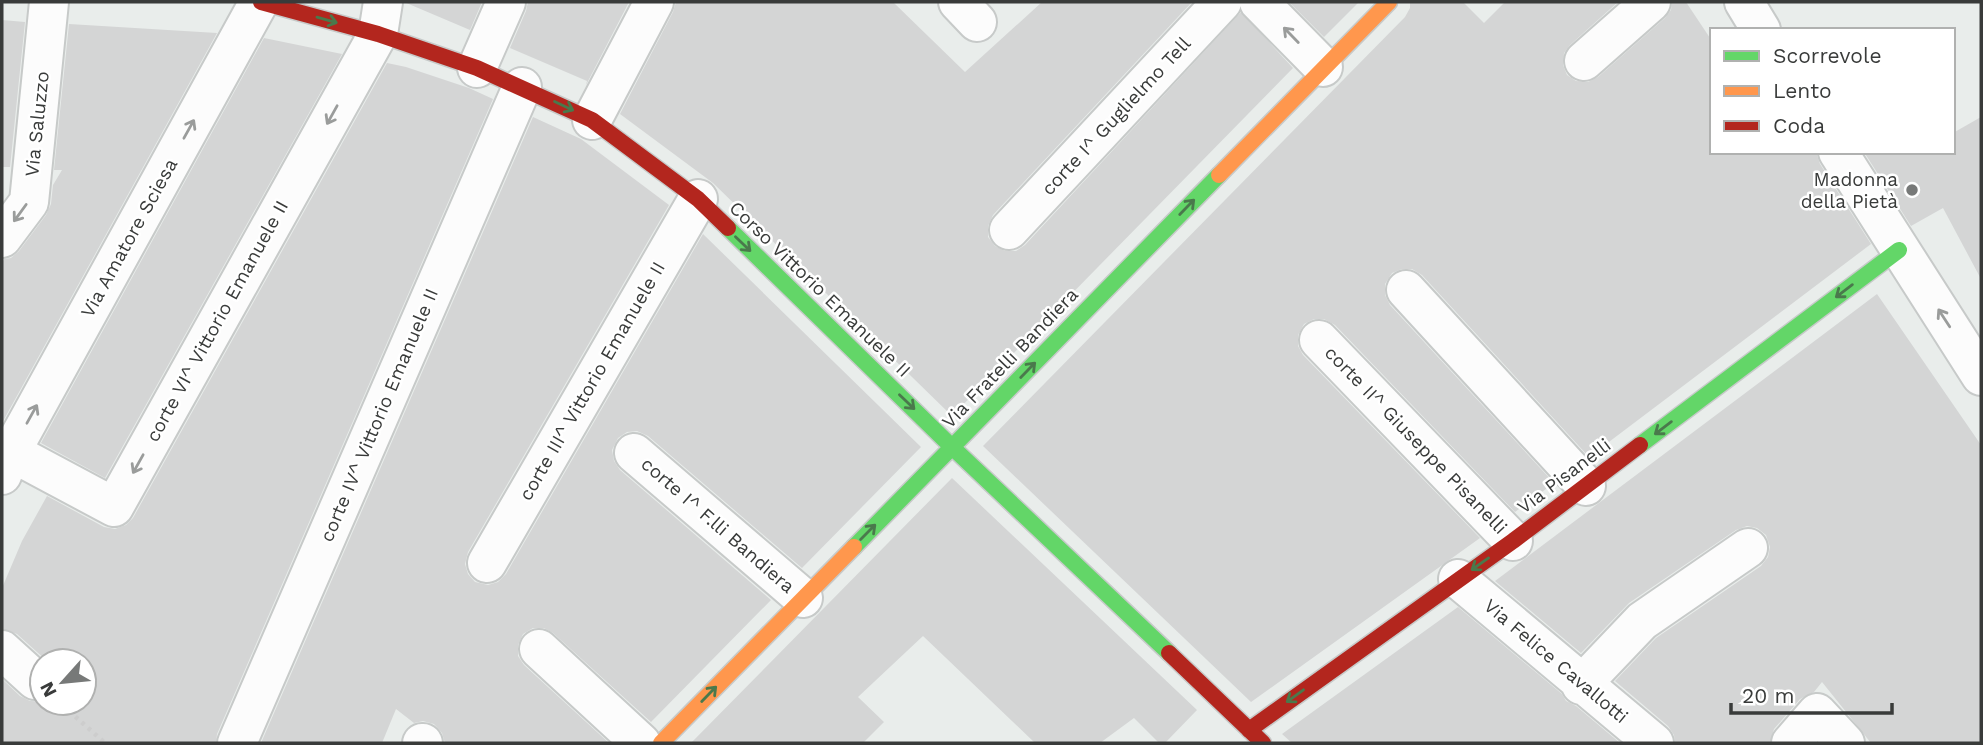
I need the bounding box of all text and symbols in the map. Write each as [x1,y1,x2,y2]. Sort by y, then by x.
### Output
one-way arrow [315,14,338,27]
one-way arrow [1282,26,1299,43]
legend [1710,28,1955,154]
street label: corte I^ Guglielmo Tell [1037,32,1195,200]
text: Scorrevole [1773,43,1882,68]
street label: Via Saluzzo [20,70,54,178]
text: Lento [1773,78,1832,103]
one-way arrow [553,100,574,114]
one-way arrow [325,105,339,125]
text: Coda [1773,113,1825,138]
one-way arrow [182,119,196,139]
street label: Via Amatore Sciesa [76,154,182,322]
place label: Madonna della Pietà [1801,168,1898,213]
marker: Madonna della Pietà [1904,182,1920,198]
street label: corte VI^ Vittorio Emanuele II [141,196,293,446]
street label: Corso Vittorio Emanuele II [725,196,915,382]
one-way arrow [1178,199,1195,216]
one-way arrow [13,203,28,222]
one-way arrow [735,235,752,252]
street label: corte III^ Vittorio Emanuele II [514,257,670,505]
street label: Via Fratelli Bandiera [937,283,1083,433]
one-way arrow [1836,283,1854,298]
street label: corte IV^ Vittorio Emanuele II [315,285,443,545]
one-way arrow [1937,309,1951,329]
street label: corte II^ Giuseppe Pisanelli [1320,341,1512,539]
one-way arrow [1019,362,1036,379]
one-way arrow [898,394,915,411]
one-way arrow [25,404,39,424]
one-way arrow [1654,421,1673,435]
street label: Via Pisanelli [1513,433,1615,519]
street label: corte I^ F.lli Bandiera [637,452,800,598]
one-way arrow [131,453,145,473]
one-way arrow [860,524,877,541]
one-way arrow [1471,557,1491,571]
street label: Via Felice Cavallotti [1479,594,1633,728]
north arrow [28,647,98,717]
scale bar [1731,672,1892,716]
text: N [35,678,62,701]
text: 20 m [1742,683,1794,708]
one-way arrow [700,686,717,703]
one-way arrow [1286,688,1305,703]

